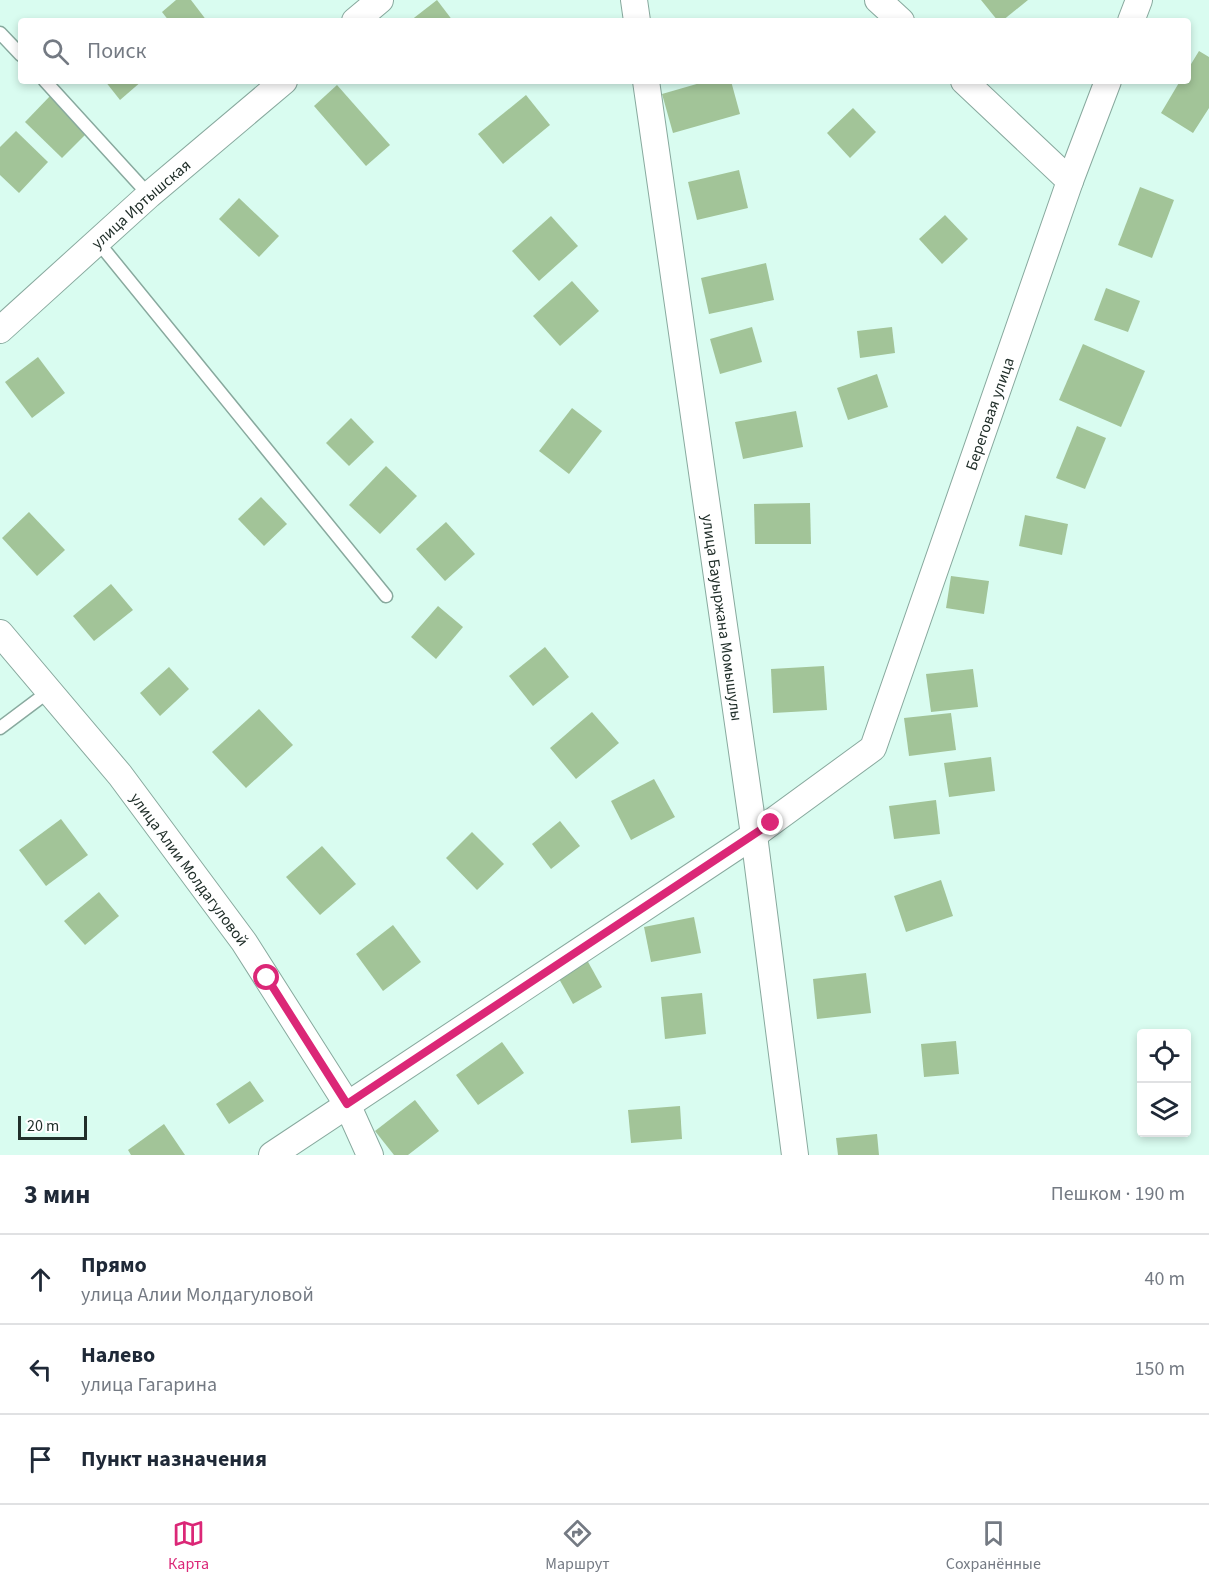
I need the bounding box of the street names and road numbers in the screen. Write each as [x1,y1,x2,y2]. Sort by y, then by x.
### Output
street label: улица Иртышская [87,155,196,254]
street label: Береговая улица [960,354,1020,473]
street label: улица Бауыржана Момышулы [696,513,748,723]
street label: улица Алии Молдагуловой [125,788,253,951]

